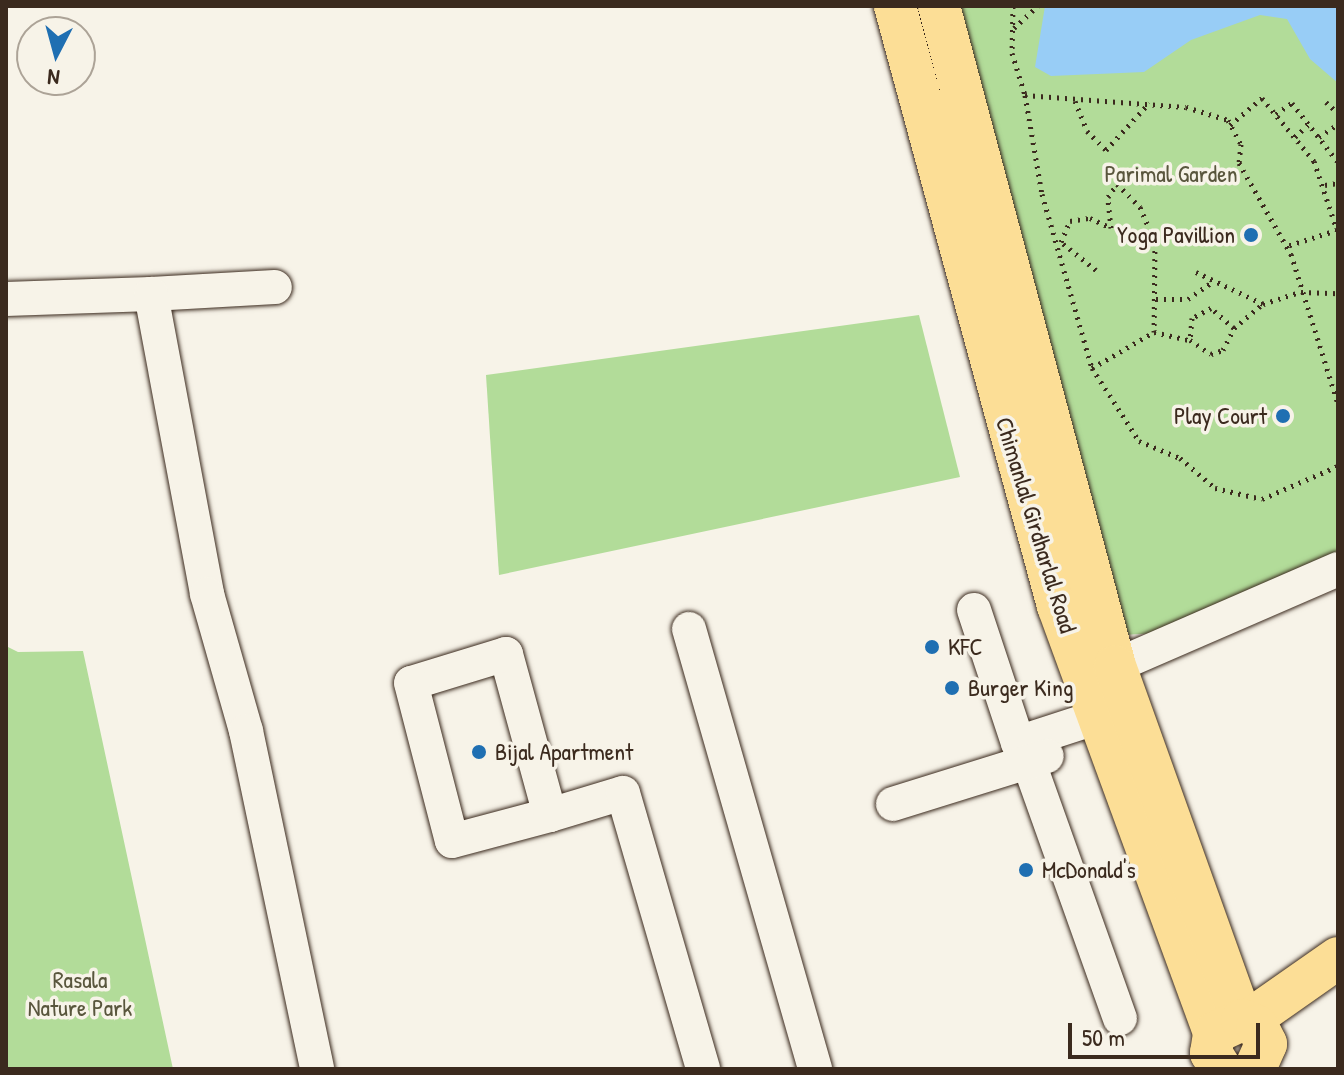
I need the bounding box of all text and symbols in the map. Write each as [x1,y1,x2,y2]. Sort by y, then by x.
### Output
north arrow [16,16,96,96]
text: N [46,62,61,93]
park label: Parimal Garden [1104,160,1238,188]
place label: Yoga Pavillion [1117,221,1235,249]
marker: Yoga Pavillion [1242,226,1260,244]
place label: Play Court [1174,402,1267,430]
marker: Play Court [1274,407,1292,425]
street label: Chimanlal Girdharlal Road [989,414,1083,636]
place label: KFC [948,633,983,661]
marker: KFC [923,638,941,656]
place label: Burger King [968,674,1073,702]
marker: Burger King [943,679,961,697]
place label: Bijal Apartment [495,738,633,766]
marker: Bijal Apartment [470,743,488,761]
place label: McDonald's [1042,856,1136,884]
marker: McDonald's [1017,861,1035,879]
park label: Rasala Nature Park [28,966,132,1022]
scale bar [1072,1007,1264,1057]
text: 50 m [1082,1021,1125,1053]

